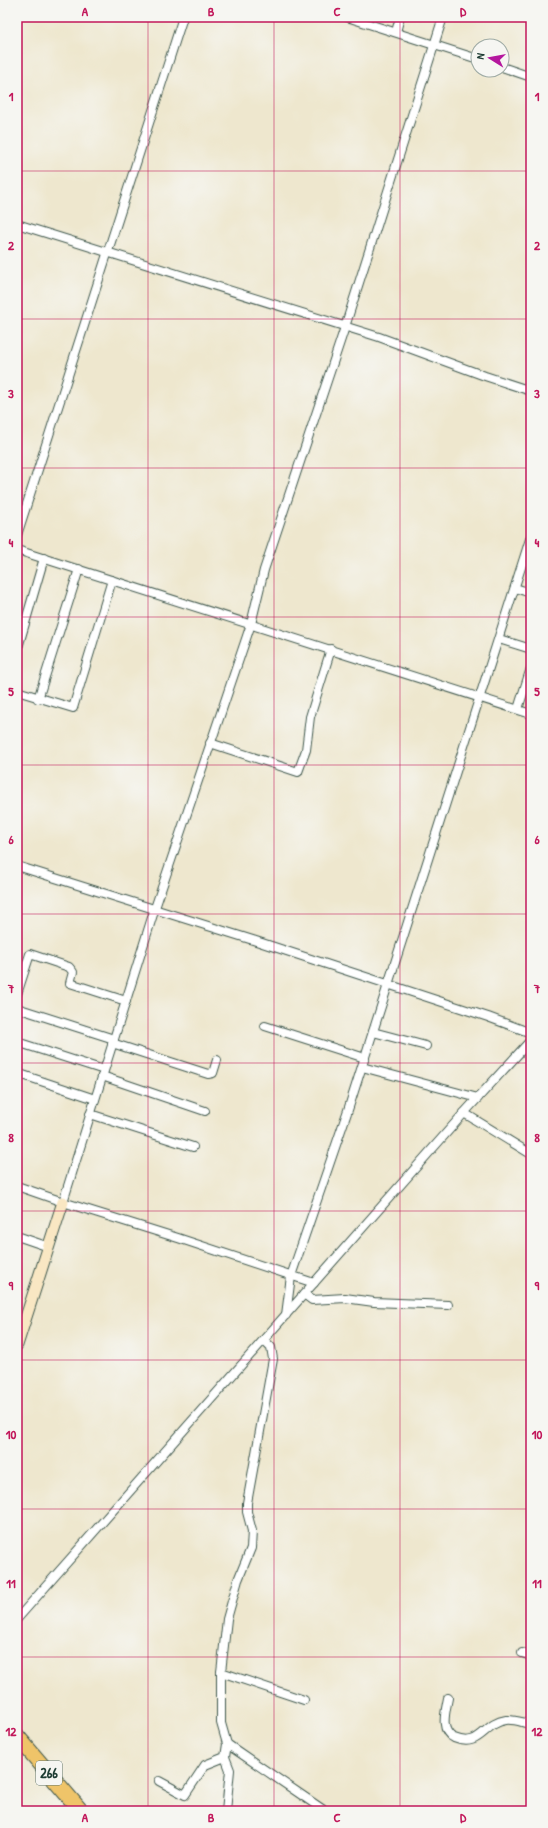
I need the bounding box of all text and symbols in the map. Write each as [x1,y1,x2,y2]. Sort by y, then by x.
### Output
text: A [82,2,89,20]
text: B [208,2,215,20]
text: C [333,2,341,20]
text: D [460,2,467,20]
north arrow [470,38,510,78]
text: N [473,52,488,60]
text: 1 [9,87,14,105]
text: 1 [535,87,540,105]
text: 2 [8,236,15,254]
text: 2 [534,236,541,254]
text: 3 [8,384,14,402]
text: 3 [534,384,540,402]
text: 4 [9,533,14,551]
text: 4 [535,533,540,551]
text: 5 [8,682,14,700]
text: 5 [534,682,540,700]
text: 6 [8,830,14,848]
text: 6 [534,830,540,848]
text: 7 [7,979,15,997]
text: 7 [533,979,541,997]
text: 8 [8,1128,14,1146]
text: 8 [534,1128,540,1146]
text: 9 [9,1276,14,1294]
text: 9 [535,1276,540,1294]
text: 10 [6,1425,16,1443]
text: 10 [532,1425,542,1443]
text: 11 [6,1574,16,1592]
text: 11 [532,1574,542,1592]
text: 12 [6,1722,17,1740]
text: 12 [532,1722,543,1740]
road number: 266 [36,1761,62,1785]
text: A [82,1808,89,1826]
text: B [208,1808,215,1826]
text: C [333,1808,341,1826]
text: D [460,1808,467,1826]

